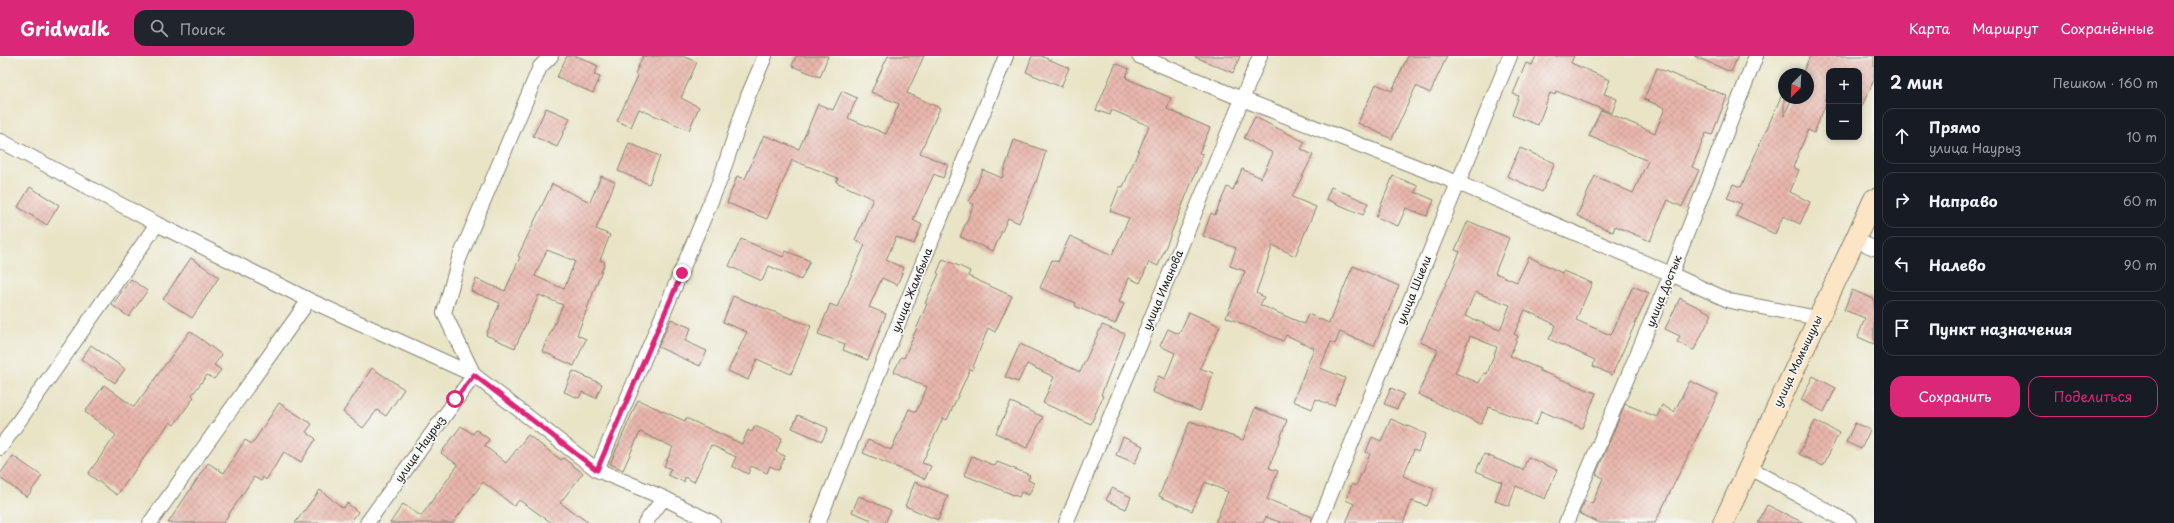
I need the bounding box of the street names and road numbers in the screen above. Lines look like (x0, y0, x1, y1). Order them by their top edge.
street label: улица Жамбыла (887, 245, 936, 335)
street label: улица Иманова (1138, 247, 1187, 332)
street label: улица Достык (1641, 252, 1686, 329)
street label: улица Шиели (1392, 253, 1435, 327)
street label: улица Момышулы (1769, 312, 1826, 409)
street label: улица Наурыз (390, 412, 449, 485)

